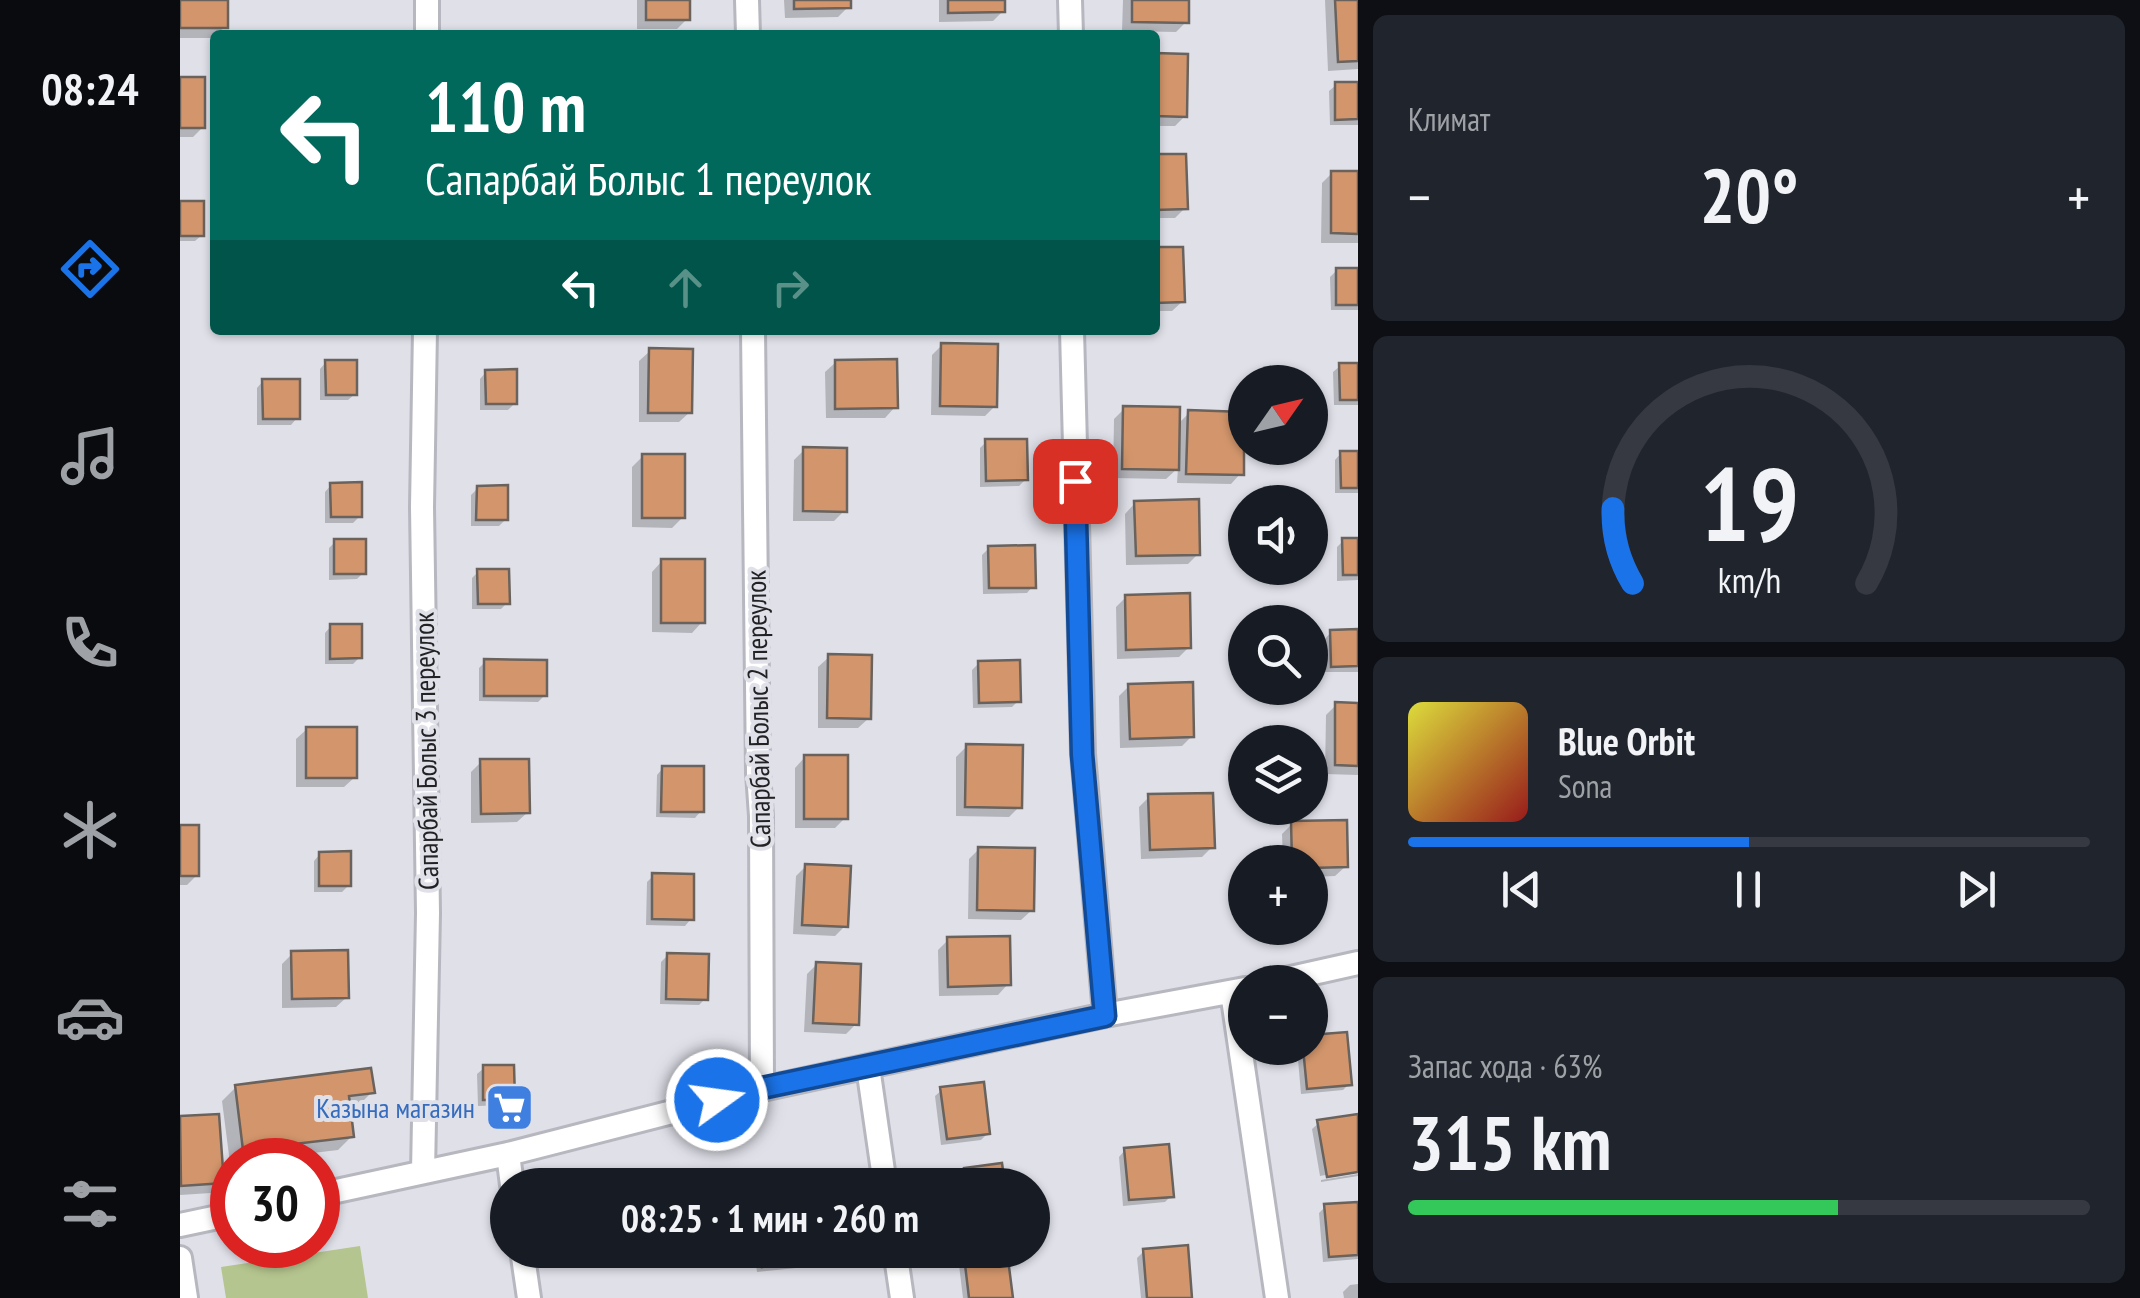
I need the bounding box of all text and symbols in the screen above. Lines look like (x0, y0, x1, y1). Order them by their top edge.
text: 08:24 (41, 59, 139, 117)
text: 110 m (425, 61, 586, 151)
icon: left (260, 70, 390, 200)
text: Климат (1408, 98, 1490, 140)
text: 20° (1699, 147, 1799, 244)
text: Сапарбай Болыс 1 переулок (425, 149, 872, 207)
text: − (1408, 161, 1431, 232)
text: + (2067, 161, 2090, 232)
icon: directions (55, 234, 125, 304)
icon: left (553, 260, 608, 315)
icon: ahead (658, 260, 713, 315)
icon: right (763, 260, 818, 315)
north arrow (1228, 365, 1328, 465)
map controls (1228, 365, 1328, 1065)
icon: music (55, 421, 125, 491)
text: 19 (1699, 435, 1799, 570)
pin (1033, 439, 1118, 524)
icon: arrive (1048, 454, 1103, 509)
button: sound (1228, 485, 1328, 585)
text: km/h (1717, 557, 1781, 603)
street label: Сапарбай Болыс 2 переулок (737, 570, 778, 848)
button: search (1228, 605, 1328, 705)
icon: phone (55, 608, 125, 678)
street label: Сапарбай Болыс 3 переулок (405, 612, 446, 890)
text: Blue Orbit (1558, 716, 1695, 765)
button: layers (1228, 725, 1328, 825)
text: Sona (1558, 765, 1612, 807)
icon: climate (55, 795, 125, 865)
button: + (1228, 845, 1328, 945)
icon: previous (1494, 862, 1549, 917)
icon: pause (1721, 862, 1776, 917)
icon: next (1949, 862, 2004, 917)
button: − (1228, 965, 1328, 1065)
icon: car (55, 982, 125, 1052)
text: Запас хода · 63% (1408, 1045, 1602, 1087)
position arrow (665, 1048, 769, 1152)
supermarket icon: Казына магазин (484, 1082, 536, 1134)
place label: Казына магазин (316, 1089, 475, 1126)
text: 315 km (1408, 1094, 1612, 1191)
speed limit sign: 30 (210, 1138, 340, 1268)
icon: filters (55, 1169, 125, 1239)
text: 08:25 · 1 мин · 260 m (621, 1193, 919, 1242)

